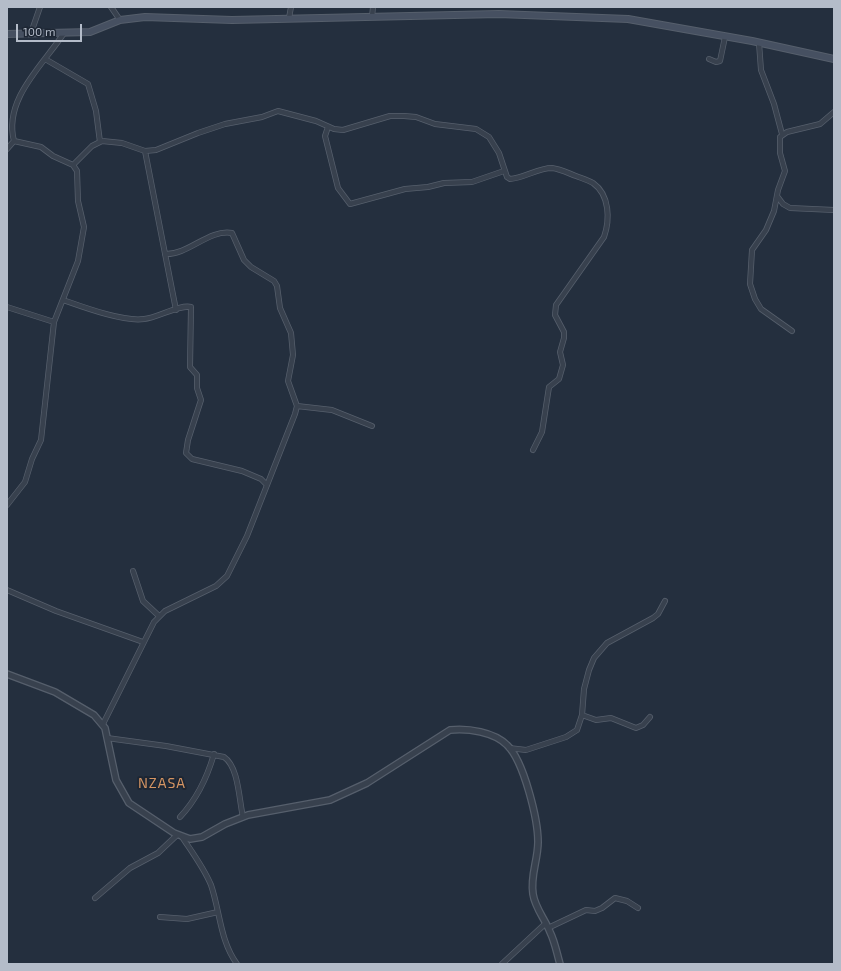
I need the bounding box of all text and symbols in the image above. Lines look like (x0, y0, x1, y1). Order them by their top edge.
scale bar (18, 16, 84, 42)
text: 100 m (23, 24, 55, 38)
district label: NZASA (138, 775, 186, 791)

